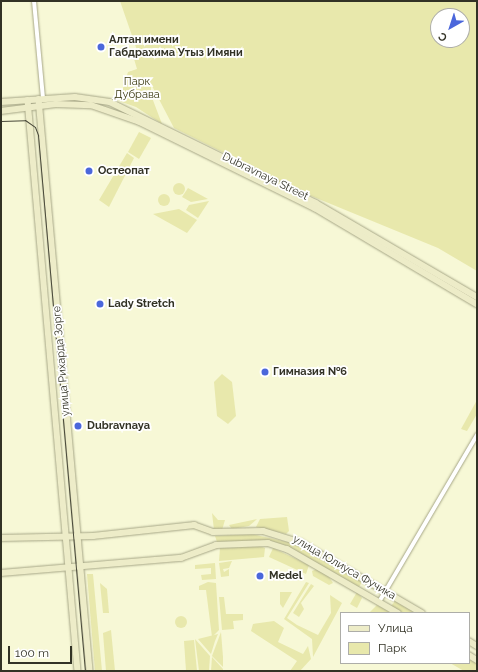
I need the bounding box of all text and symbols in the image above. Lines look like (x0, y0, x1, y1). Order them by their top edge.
north arrow (430, 8, 470, 48)
text: С (436, 30, 450, 44)
place label: Алтан имени Габдрахима Утыз Имяни (109, 34, 243, 60)
marker: Алтан имени Габдрахима Утыз Имяни (96, 42, 106, 52)
park label: Парк Дубрава (114, 76, 160, 102)
street label: Dubravnaya Street (220, 150, 310, 204)
place label: Остеопат (98, 164, 149, 178)
marker: Остеопат (83, 165, 95, 177)
place label: Lady Stretch (108, 297, 175, 311)
marker: Lady Stretch (95, 299, 105, 309)
street label: улица Рихарда Зорге (51, 305, 73, 417)
place label: Гимназия №6 (273, 365, 347, 379)
marker: Гимназия №6 (260, 367, 270, 377)
place label: Dubravnaya (87, 419, 150, 433)
marker: Dubravnaya (72, 420, 84, 432)
street label: улица Юлиуса Фучика (290, 533, 398, 603)
place label: Medel (269, 569, 302, 583)
marker: Medel (254, 570, 266, 582)
legend (340, 612, 470, 664)
text: Улица (378, 621, 413, 635)
scale bar (10, 638, 74, 664)
text: Парк (378, 641, 407, 655)
text: 100 m (15, 646, 49, 660)

